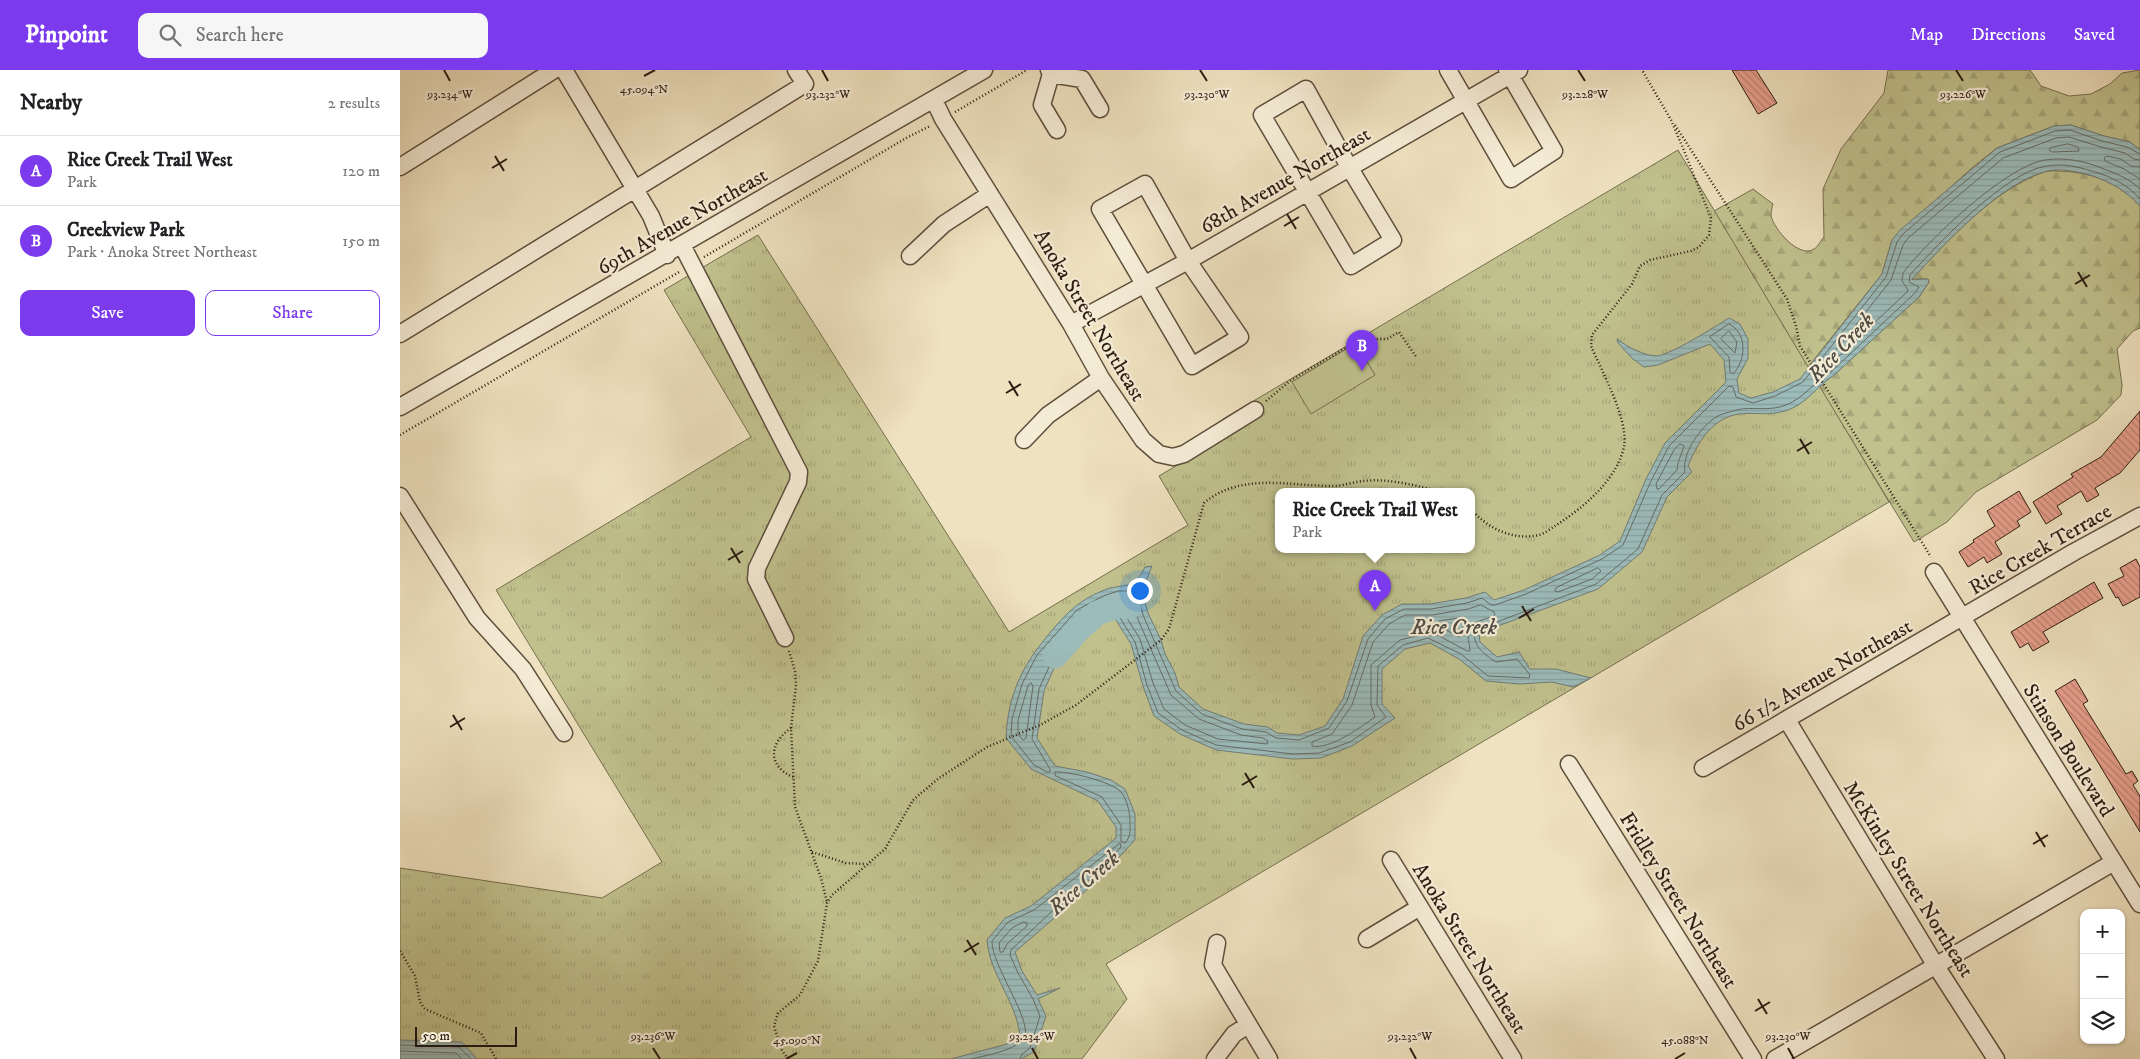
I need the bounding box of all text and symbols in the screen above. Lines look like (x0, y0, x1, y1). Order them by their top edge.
search box (138, 13, 488, 58)
text: Pinpoint (25, 20, 108, 50)
icon: search (156, 21, 184, 49)
text: Search here (196, 24, 284, 47)
text: Map (1910, 24, 1943, 46)
text: Directions (1971, 24, 2046, 46)
text: Saved (2074, 24, 2115, 46)
text: 45.094°N (620, 82, 668, 97)
text: 93.234°W (426, 87, 474, 102)
text: 93.232°W (805, 87, 851, 102)
text: 93.230°W (1184, 87, 1230, 102)
text: 93.228°W (1561, 87, 1609, 102)
text: 93.226°W (1939, 87, 1987, 102)
text: Nearby (20, 90, 82, 116)
text: 2 results (328, 93, 380, 113)
street label: 68th Avenue Northeast (1196, 121, 1376, 240)
text: Rice Creek Trail West (67, 149, 233, 172)
text: A (31, 161, 41, 181)
text: 120 m (342, 161, 380, 181)
street label: 69th Avenue Northeast (593, 162, 773, 281)
text: Park (67, 172, 97, 192)
text: Creekview Park (67, 219, 185, 242)
street label: Anoka Street Northeast (1027, 225, 1151, 407)
text: B (31, 231, 41, 251)
text: 150 m (342, 231, 380, 251)
text: Park · Anoka Street Northeast (67, 242, 257, 262)
button: Save (20, 290, 195, 336)
button: Share (205, 290, 380, 336)
water label: Rice Creek (1801, 307, 1881, 389)
pin: B (1346, 330, 1378, 371)
popup (1275, 488, 1475, 553)
street label: Rice Creek Terrace (1965, 498, 2117, 601)
text: Rice Creek Trail West (1292, 499, 1458, 522)
text: Park (1292, 522, 1322, 542)
pin: A (1359, 570, 1391, 611)
your location (1127, 578, 1153, 604)
water label: Rice Creek (1410, 614, 1498, 641)
street label: 66 1/2 Avenue Northeast (1728, 614, 1917, 738)
street label: Stinson Boulevard (2017, 679, 2120, 822)
street label: McKinley Street Northeast (1837, 777, 1979, 983)
street label: Fridley Street Northeast (1613, 808, 1743, 994)
water label: Rice Creek (1042, 844, 1126, 922)
street label: Anoka Street Northeast (1406, 858, 1532, 1039)
map controls (2080, 909, 2125, 1044)
button: + (2080, 909, 2125, 954)
button: − (2080, 954, 2125, 999)
button: layers (2080, 999, 2125, 1044)
scale bar (415, 1024, 518, 1047)
text: 50 m (422, 1027, 450, 1045)
text: 93.236°W (630, 1029, 676, 1044)
text: 93.234°W (1008, 1029, 1056, 1044)
text: 93.232°W (1387, 1029, 1433, 1044)
text: 93.230°W (1765, 1029, 1811, 1044)
text: 45.090°N (773, 1033, 821, 1048)
text: 45.088°N (1661, 1033, 1709, 1048)

